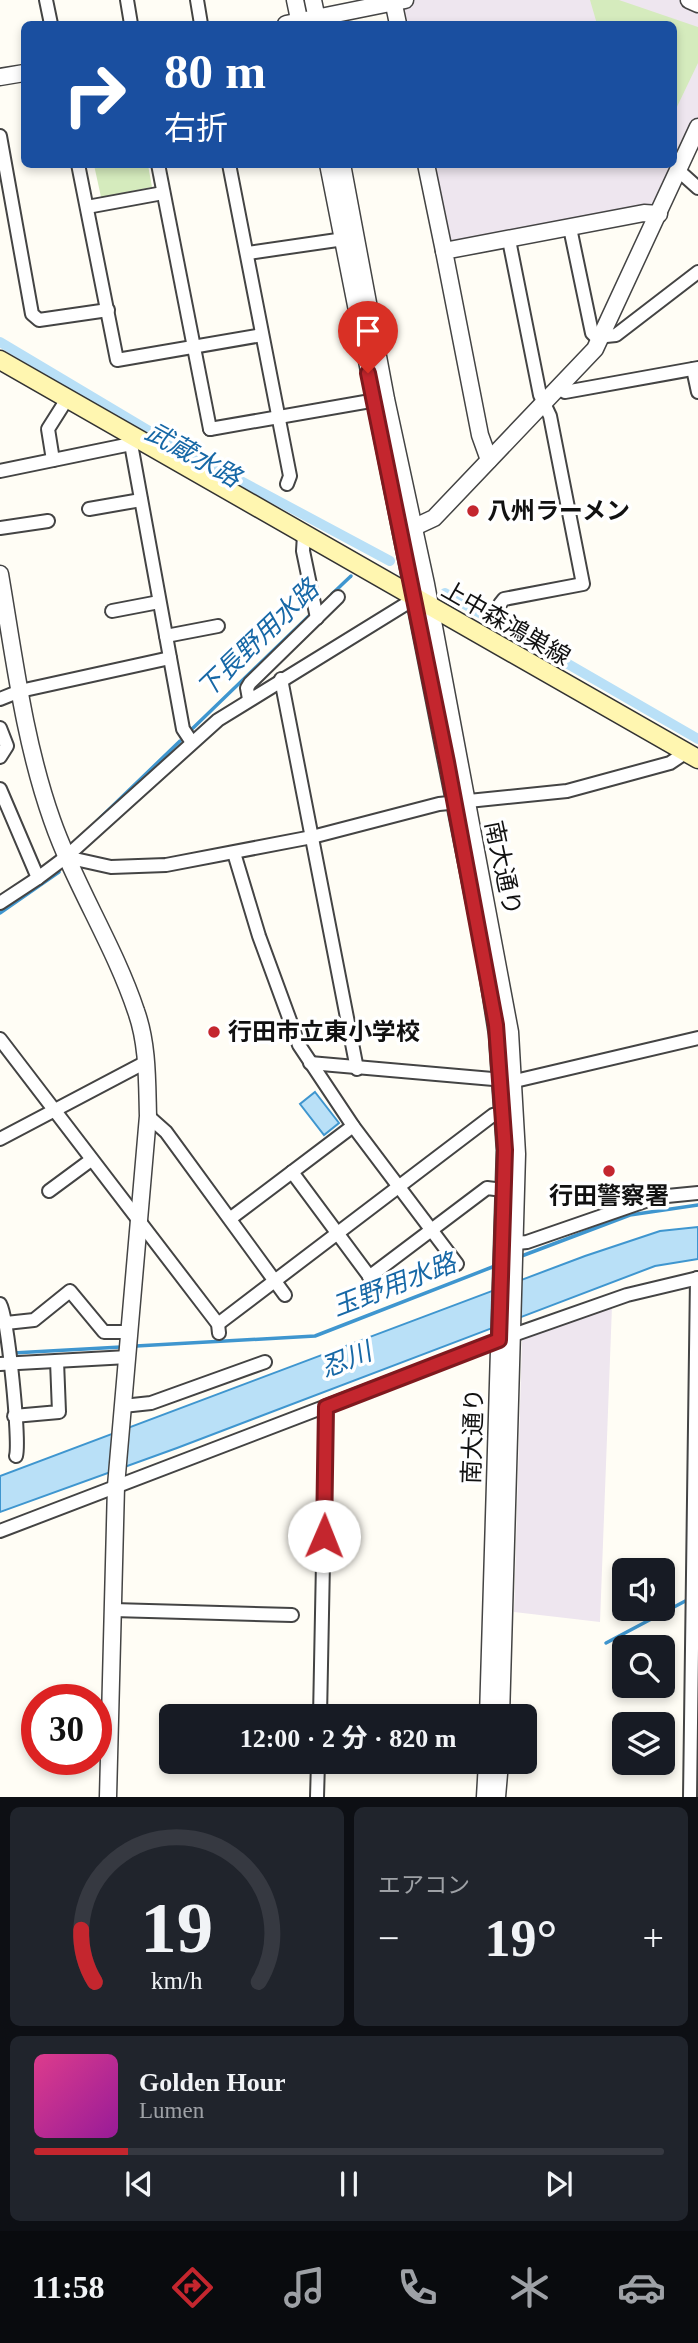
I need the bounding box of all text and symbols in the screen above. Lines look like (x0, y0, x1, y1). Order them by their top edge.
text: 80 m (164, 44, 266, 99)
icon: right (49, 49, 140, 140)
text: 右折 (164, 110, 228, 146)
pin (338, 301, 398, 373)
icon: arrive (349, 312, 387, 350)
water label: 武蔵水路 (140, 417, 247, 494)
place label: 八州ラーメン (487, 498, 630, 524)
marker: 八州ラーメン (465, 503, 481, 519)
water label: 下長野用水路 (192, 573, 326, 704)
street label: 上中森鴻巣線 (437, 576, 575, 670)
street label: 南大通り (480, 818, 526, 918)
place label: 行田市立東小学校 (228, 1019, 420, 1045)
marker: 行田市立東小学校 (206, 1024, 222, 1040)
marker: 行田警察署 (601, 1163, 617, 1179)
place label: 行田警察署 (549, 1183, 669, 1209)
water label: 玉野用水路 (328, 1247, 462, 1322)
water label: 忍川 (316, 1336, 378, 1383)
street label: 南大通り (458, 1388, 488, 1484)
position arrow (287, 1499, 361, 1573)
map controls (612, 1558, 675, 1775)
button: sound (612, 1558, 675, 1621)
button: search (612, 1635, 675, 1698)
speed limit sign: 30 (21, 1684, 112, 1775)
button: layers (612, 1712, 675, 1775)
text: 12:00 · 2 分 · 820 m (240, 1724, 456, 1753)
text: エアコン (378, 1873, 470, 1898)
text: 19 (141, 1888, 213, 1969)
text: 19° (485, 1910, 557, 1967)
text: − (378, 1917, 399, 1959)
text: + (643, 1917, 664, 1959)
text: km/h (151, 1967, 203, 1994)
text: Golden Hour (139, 2068, 286, 2097)
text: Lumen (139, 2098, 204, 2123)
icon: previous (120, 2165, 158, 2203)
icon: pause (330, 2165, 368, 2203)
icon: next (540, 2165, 578, 2203)
icon: directions (168, 2263, 217, 2312)
icon: music (280, 2263, 329, 2312)
icon: phone (393, 2263, 442, 2312)
icon: climate (505, 2263, 554, 2312)
icon: car (617, 2263, 666, 2312)
text: 11:58 (32, 2269, 105, 2305)

